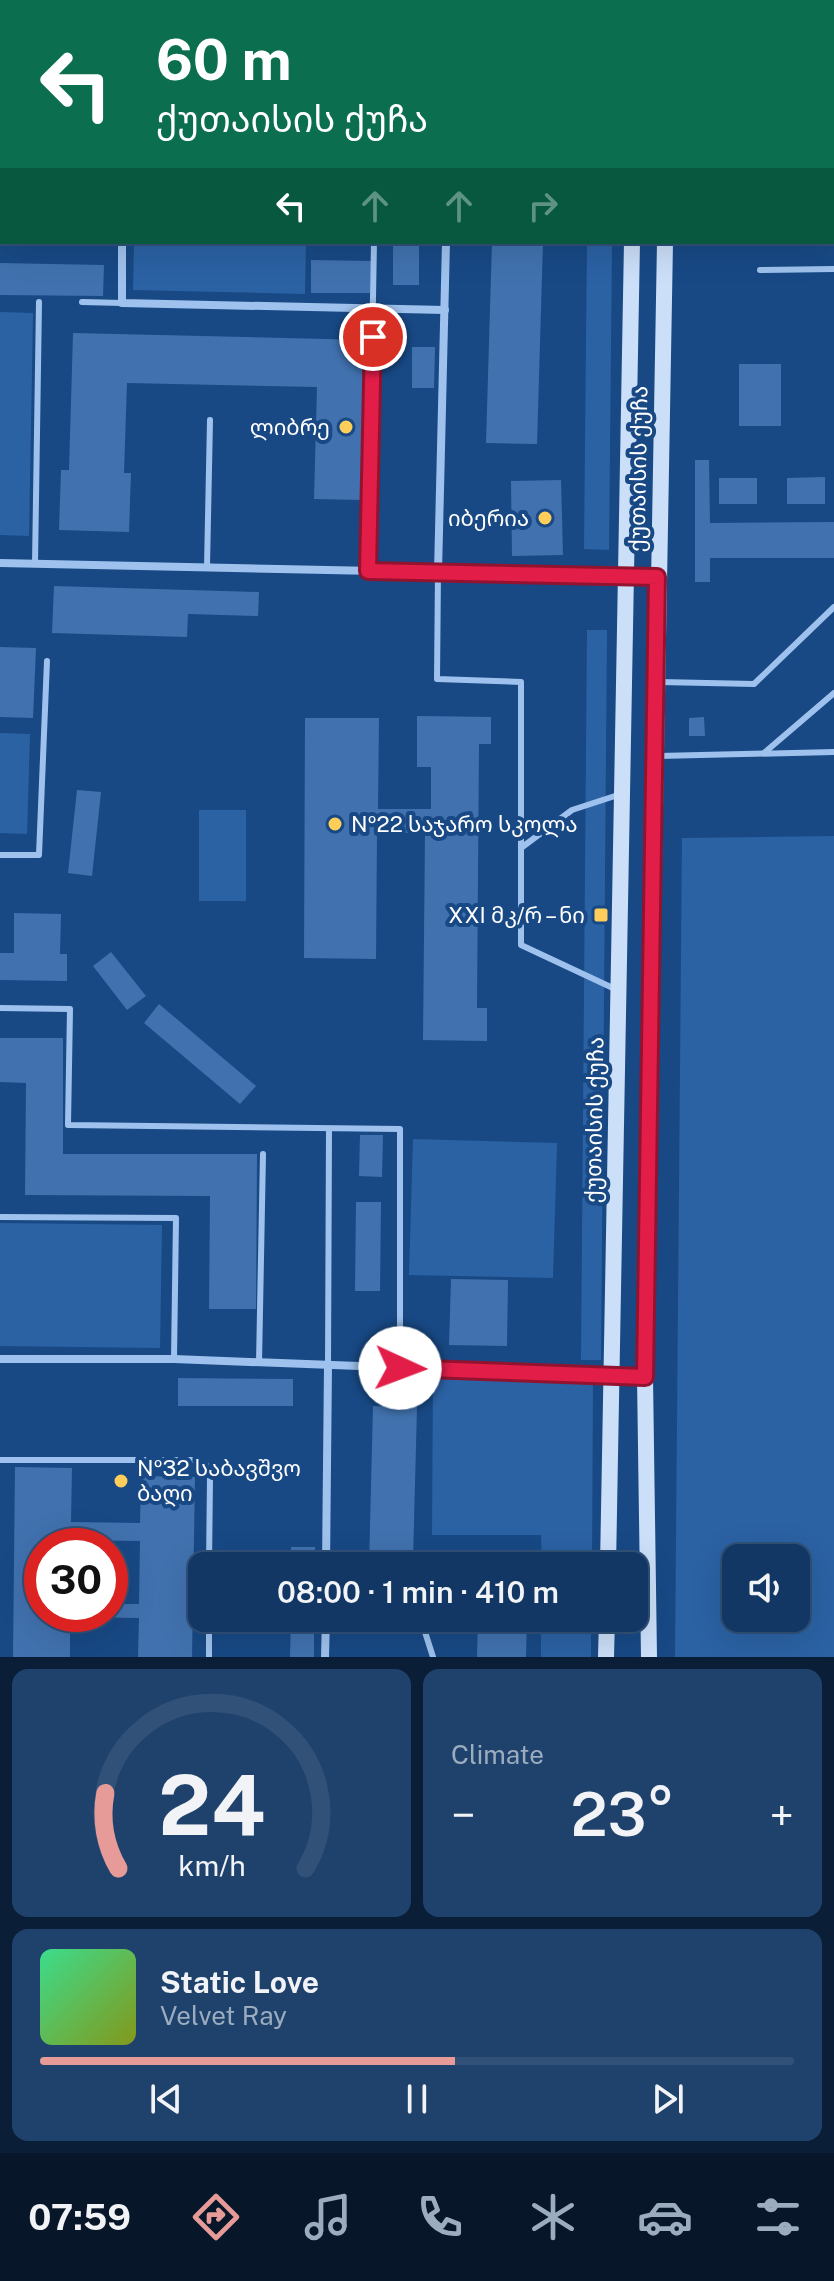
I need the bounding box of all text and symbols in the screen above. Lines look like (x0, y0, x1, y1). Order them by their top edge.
text: 60 m (156, 27, 292, 93)
icon: left (24, 32, 128, 136)
text: ქუთაისის ქუჩა (156, 98, 428, 140)
icon: left (269, 184, 313, 228)
icon: ahead (353, 184, 397, 228)
icon: ahead (437, 184, 481, 228)
icon: right (521, 184, 565, 228)
pin (339, 303, 407, 371)
icon: arrive (351, 315, 395, 359)
street label: ქუთაისის ქუჩა (624, 386, 652, 552)
place label: ლიბრე (250, 414, 330, 441)
marker: ლიბრე (337, 418, 355, 436)
place label: იბერია (448, 505, 529, 531)
marker: იბერია (536, 509, 554, 527)
place label: №22 საჯარო სკოლა (351, 811, 578, 838)
marker: №22 საჯარო სკოლა (326, 815, 344, 833)
place label: XXI მკ/რ – ნი (448, 902, 585, 928)
marker: XXI მკ/რ – ნი (592, 906, 610, 924)
street label: ქუთაისის ქუჩა (580, 1037, 608, 1203)
position arrow (358, 1326, 442, 1410)
place label: №32 საბავშვო ბაღი (137, 1455, 301, 1507)
marker: №32 საბავშვო ბაღი (112, 1472, 130, 1490)
speed limit sign: 30 (24, 1528, 128, 1632)
map controls (722, 1544, 810, 1632)
button: sound (722, 1544, 810, 1632)
text: 08:00 · 1 min · 410 m (277, 1574, 559, 1610)
text: Climate (451, 1739, 544, 1770)
text: 24 (158, 1756, 265, 1854)
text: 23° (570, 1779, 675, 1850)
text: − (451, 1789, 475, 1841)
text: + (770, 1789, 794, 1841)
text: km/h (178, 1849, 245, 1882)
text: Static Love (160, 1964, 319, 2000)
text: Velvet Ray (160, 2000, 287, 2031)
icon: previous (144, 2077, 188, 2121)
icon: pause (395, 2077, 439, 2121)
icon: next (646, 2077, 690, 2121)
icon: directions (188, 2189, 244, 2245)
icon: music (300, 2189, 356, 2245)
icon: phone (412, 2189, 468, 2245)
icon: climate (525, 2189, 581, 2245)
icon: car (637, 2189, 693, 2245)
icon: filters (750, 2189, 806, 2245)
text: 07:59 (28, 2196, 131, 2238)

